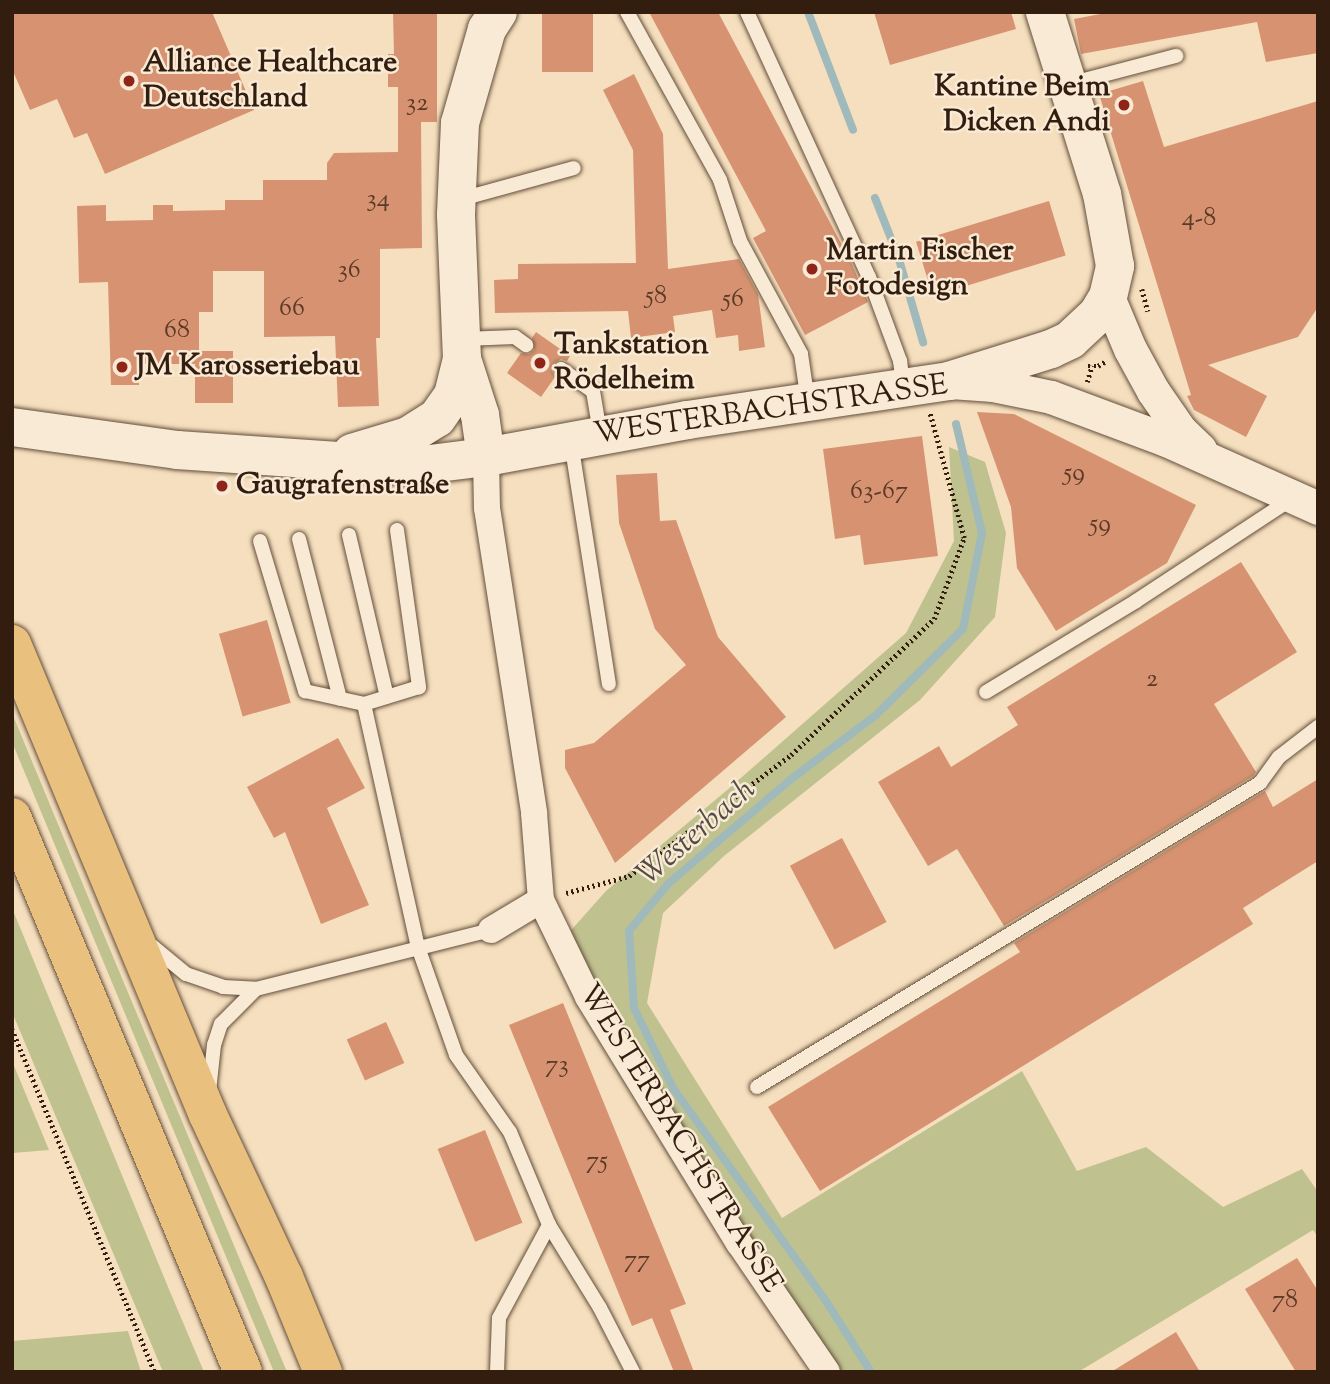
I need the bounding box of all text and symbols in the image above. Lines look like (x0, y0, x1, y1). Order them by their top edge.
place label: Alliance Healthcare Deutschland (143, 46, 397, 116)
place label: Kantine Beim Dicken Andi (934, 70, 1110, 140)
marker: Alliance Healthcare Deutschland (121, 73, 137, 89)
house number: 32 (406, 88, 428, 120)
marker: Kantine Beim Dicken Andi (1116, 97, 1132, 113)
house number: 34 (366, 184, 390, 216)
house number: 4-8 (1182, 203, 1216, 235)
place label: Martin Fischer Fotodesign (826, 234, 1014, 304)
house number: 36 (337, 255, 361, 287)
marker: Martin Fischer Fotodesign (804, 261, 820, 277)
house number: 58 (645, 281, 667, 313)
house number: 56 (722, 284, 744, 316)
house number: 66 (279, 293, 305, 325)
house number: 68 (164, 315, 190, 347)
place label: Tankstation Rödelheim (554, 328, 709, 398)
place label: JM Karosseriebau (136, 349, 359, 385)
marker: Tankstation Rödelheim (532, 355, 548, 371)
marker: JM Karosseriebau (114, 359, 130, 375)
street label: WESTERBACHSTRASSE (592, 368, 950, 454)
house number: 59 (1063, 458, 1085, 490)
place label: Gaugrafenstraße (236, 468, 449, 504)
house number: 63-67 (850, 476, 908, 508)
marker: Gaugrafenstraße (214, 478, 230, 494)
house number: 59 (1089, 509, 1111, 541)
house number: 2 (1146, 664, 1158, 696)
water label: Westerbach (630, 771, 764, 895)
street label: WESTERBACHSTRASSE (569, 978, 789, 1300)
house number: 73 (545, 1050, 569, 1082)
house number: 75 (586, 1146, 608, 1178)
house number: 77 (624, 1245, 650, 1277)
house number: 78 (1272, 1285, 1298, 1317)

